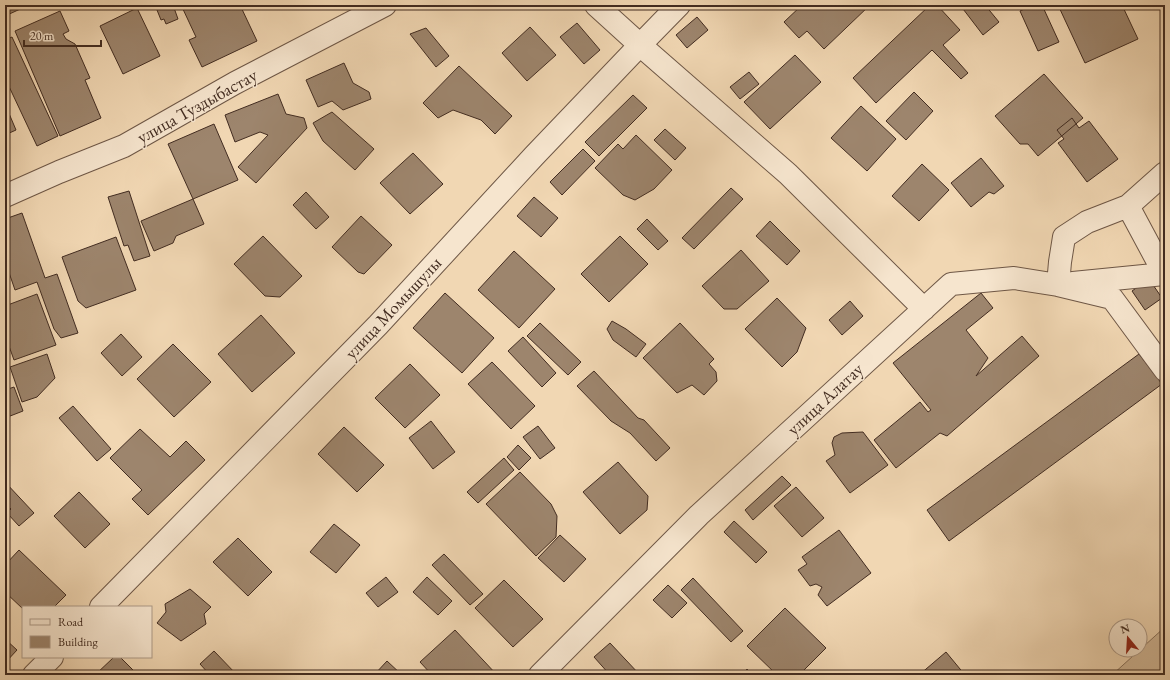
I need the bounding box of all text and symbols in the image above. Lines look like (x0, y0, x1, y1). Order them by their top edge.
scale bar (24, 22, 101, 48)
text: 20 m (30, 28, 54, 44)
street label: улица Туздыбастау (132, 63, 261, 148)
street label: улица Момышулы (339, 252, 446, 364)
street label: улица Алатау (782, 357, 868, 440)
legend (22, 606, 152, 658)
text: Road (58, 614, 84, 630)
north arrow (1108, 618, 1148, 658)
text: N (1119, 620, 1131, 637)
text: Building (58, 634, 99, 650)

